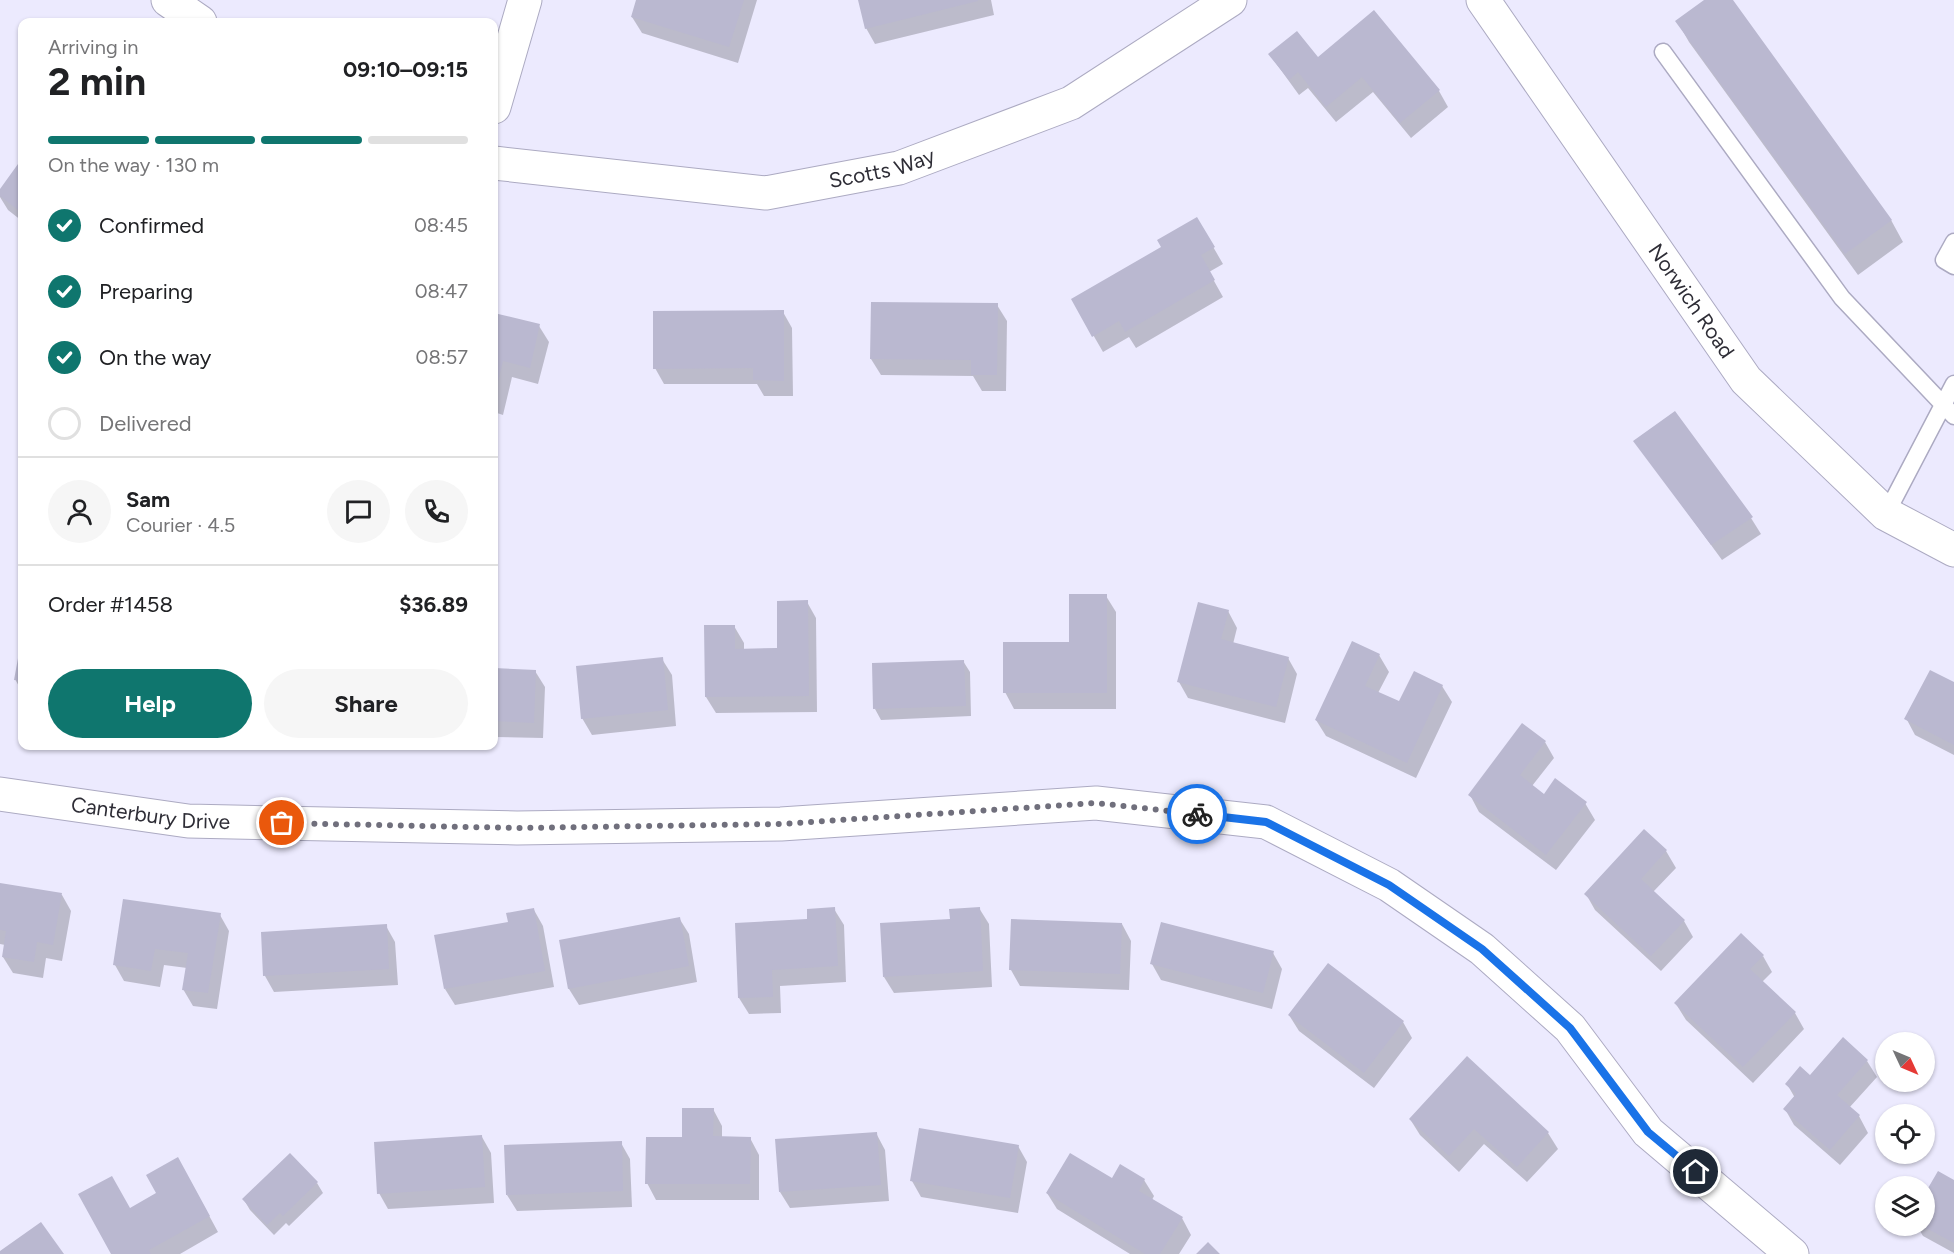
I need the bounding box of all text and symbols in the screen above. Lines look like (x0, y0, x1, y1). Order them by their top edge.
text: Arriving in (48, 35, 138, 59)
text: 09:10–09:15 (343, 56, 468, 83)
text: 2 min (48, 58, 146, 105)
street label: Scotts Way (827, 143, 938, 193)
text: On the way · 130 m (48, 153, 219, 177)
icon: check (48, 209, 81, 242)
text: Confirmed (99, 212, 204, 239)
text: 08:45 (414, 213, 468, 237)
street label: Norwich Road (1643, 239, 1740, 363)
icon: check (48, 275, 81, 308)
text: Preparing (99, 278, 193, 305)
text: 08:47 (415, 279, 468, 303)
icon: check (48, 341, 81, 374)
text: On the way (99, 344, 211, 371)
text: 08:57 (416, 345, 468, 369)
text: Delivered (99, 410, 192, 437)
button: person (48, 480, 111, 543)
button: chat (327, 480, 390, 543)
button: phone (405, 480, 468, 543)
text: Sam (126, 486, 170, 513)
text: Courier · 4.5 (126, 513, 235, 537)
text: Order #1458 (48, 591, 173, 618)
text: $36.89 (399, 591, 468, 618)
button: Help (48, 669, 252, 738)
button: Share (264, 669, 468, 738)
courier (1167, 784, 1227, 844)
street label: Canterbury Drive (70, 791, 230, 834)
pin (256, 797, 307, 848)
icon: bike (1181, 798, 1214, 831)
icon: bag (265, 806, 298, 839)
north arrow (1875, 1032, 1935, 1092)
map controls (1875, 1032, 1935, 1236)
button: locate (1875, 1104, 1935, 1164)
pin (1670, 1146, 1721, 1197)
icon: home (1679, 1155, 1712, 1188)
button: layers (1875, 1176, 1935, 1236)

